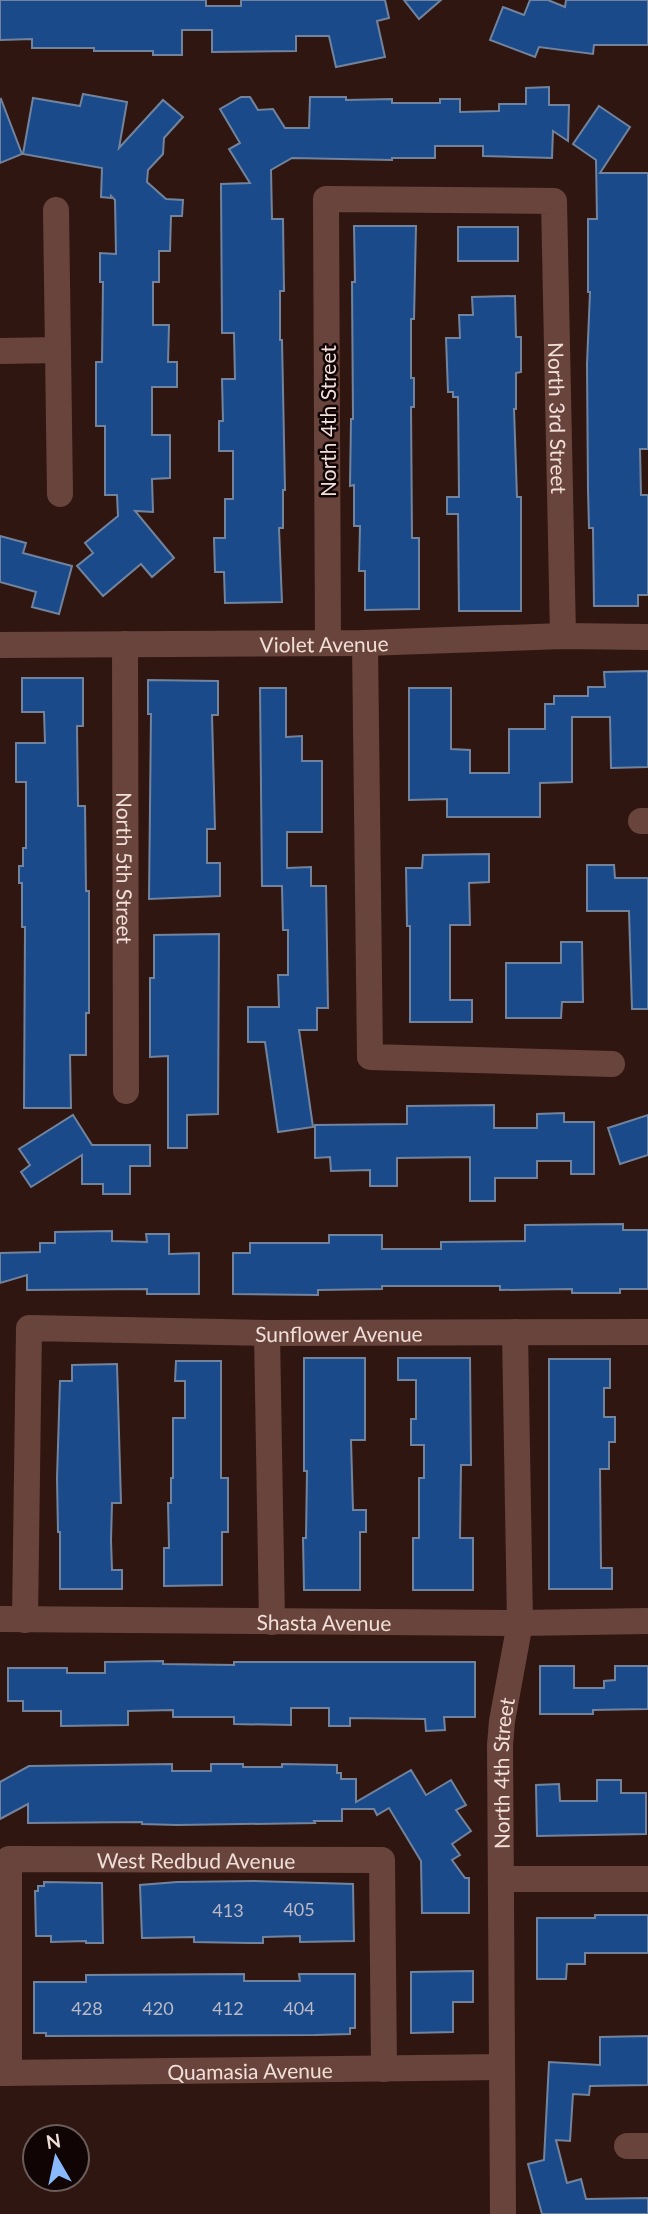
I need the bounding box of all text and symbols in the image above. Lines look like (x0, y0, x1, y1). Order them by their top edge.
street label: North 3rd Street (544, 342, 573, 495)
street label: North 4th Street (315, 345, 340, 497)
street label: Violet Avenue (259, 630, 389, 656)
street label: North 5th Street (113, 792, 138, 945)
street label: Sunflower Avenue (255, 1320, 423, 1346)
street label: Shasta Avenue (257, 1608, 391, 1635)
street label: North 4th Street (487, 1695, 519, 1849)
street label: West Redbud Avenue (97, 1847, 295, 1872)
house number: 405 (283, 1898, 315, 1920)
house number: 413 (212, 1899, 244, 1921)
house number: 428 (71, 1997, 103, 2019)
house number: 420 (142, 1997, 174, 2019)
house number: 412 (212, 1997, 244, 2019)
house number: 404 (283, 1997, 315, 2019)
street label: Quamasia Avenue (167, 2057, 333, 2083)
north arrow (21, 2123, 91, 2193)
text: N (44, 2128, 62, 2153)

